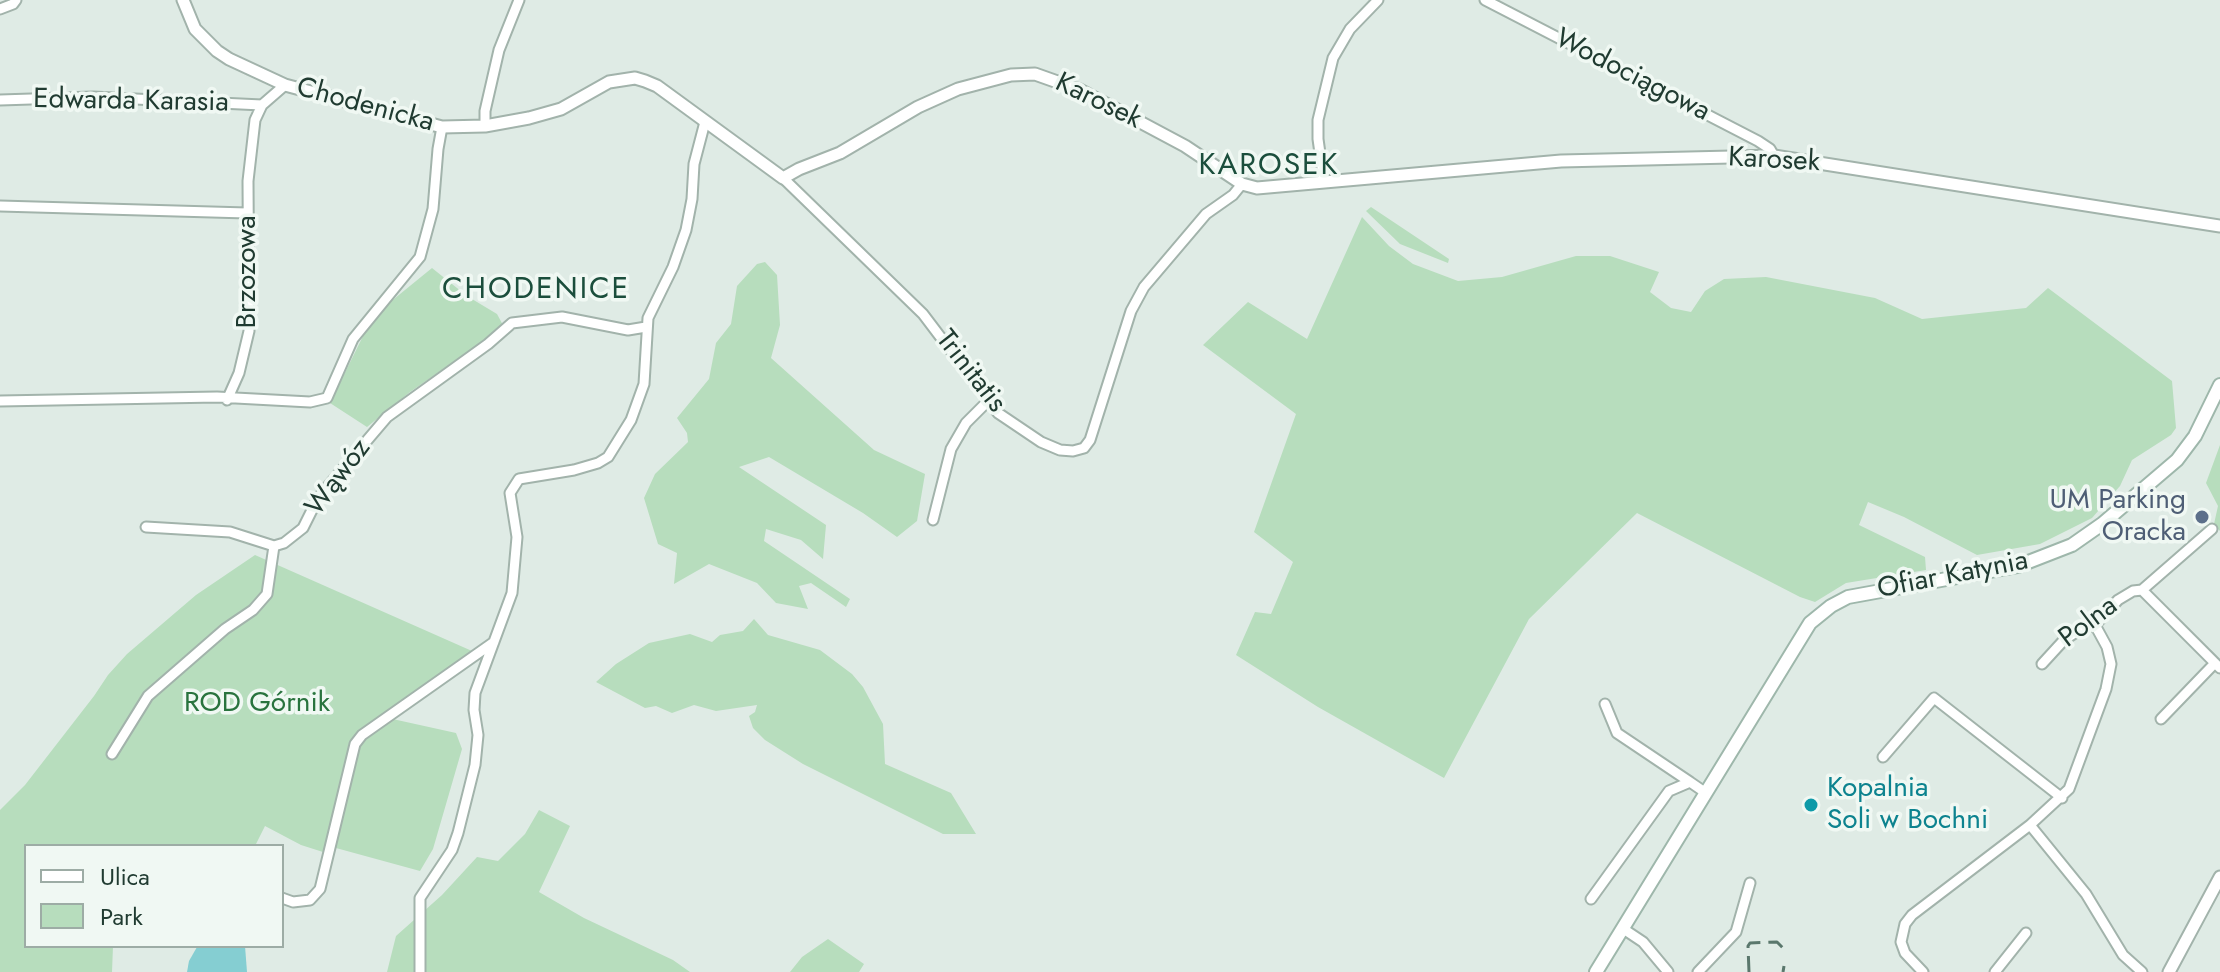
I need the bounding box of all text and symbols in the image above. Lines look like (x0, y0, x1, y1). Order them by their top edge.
street label: Wodociągowa (1549, 23, 1715, 129)
street label: Karosek (1049, 67, 1147, 137)
street label: Chodenicka (293, 72, 437, 140)
street label: Edwarda Karasia (33, 83, 229, 121)
street label: Karosek (1727, 142, 1821, 180)
district label: KAROSEK (1198, 149, 1340, 185)
street label: Brzozowa (231, 215, 265, 329)
district label: CHODENICE (442, 273, 630, 309)
street label: Trinitatis (927, 324, 1013, 420)
street label: Wąwóz (299, 433, 379, 523)
place label: UM Parking Oracka (2050, 484, 2186, 550)
marker: UM Parking Oracka (2193, 508, 2211, 526)
street label: Ofiar Katynia (1875, 545, 2031, 607)
street label: Polna (2053, 590, 2125, 656)
park label: ROD Górnik (184, 687, 330, 721)
place label: Kopalnia Soli w Bochni (1827, 772, 1988, 838)
marker: Kopalnia Soli w Bochni (1802, 796, 1820, 814)
legend (24, 844, 284, 948)
text: Ulica (100, 859, 150, 894)
text: Park (100, 899, 143, 934)

